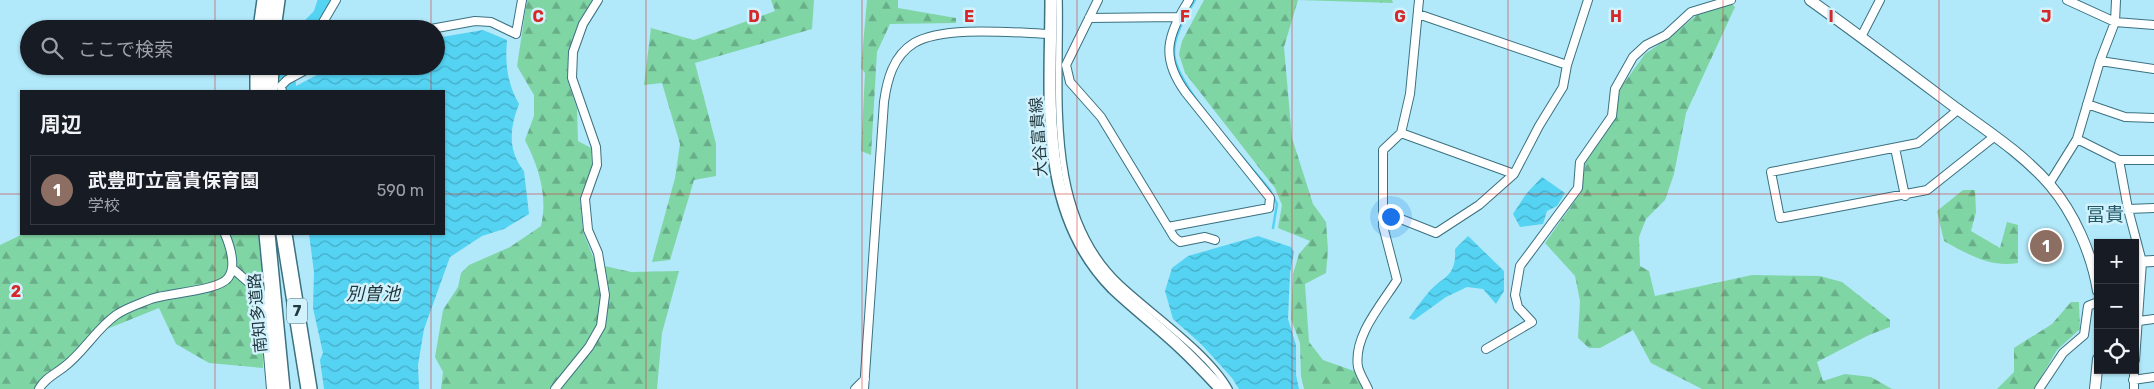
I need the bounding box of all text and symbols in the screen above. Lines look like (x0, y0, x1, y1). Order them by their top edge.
text: C (532, 7, 544, 26)
text: D (748, 7, 760, 26)
text: E (964, 7, 974, 26)
text: F (1180, 7, 1190, 26)
text: G (1394, 7, 1406, 26)
text: H (1610, 7, 1622, 26)
text: I (1828, 7, 1834, 26)
text: J (2041, 7, 2051, 26)
search box (20, 20, 445, 75)
icon: search (38, 34, 66, 62)
text: ここで検索 (78, 38, 173, 61)
street label: 大谷富貴線 (1026, 96, 1051, 178)
text: 周辺 (40, 112, 82, 137)
text: 武豊町立富貴保育園 (88, 169, 259, 192)
text: 1 (53, 181, 61, 200)
text: 590 m (377, 181, 424, 200)
text: 学校 (88, 196, 120, 215)
district label: 冨貴 (2086, 203, 2124, 226)
your location (1378, 204, 1404, 230)
pin: 1 (2030, 227, 2062, 265)
map controls (2094, 239, 2139, 374)
button: + (2094, 239, 2139, 284)
street label: 南知多道路 (245, 272, 270, 354)
text: 2 (11, 282, 21, 301)
water label: 別曽池 (346, 283, 402, 305)
button: − (2094, 284, 2139, 329)
road number: 7 (287, 298, 307, 324)
button: locate (2094, 329, 2139, 374)

